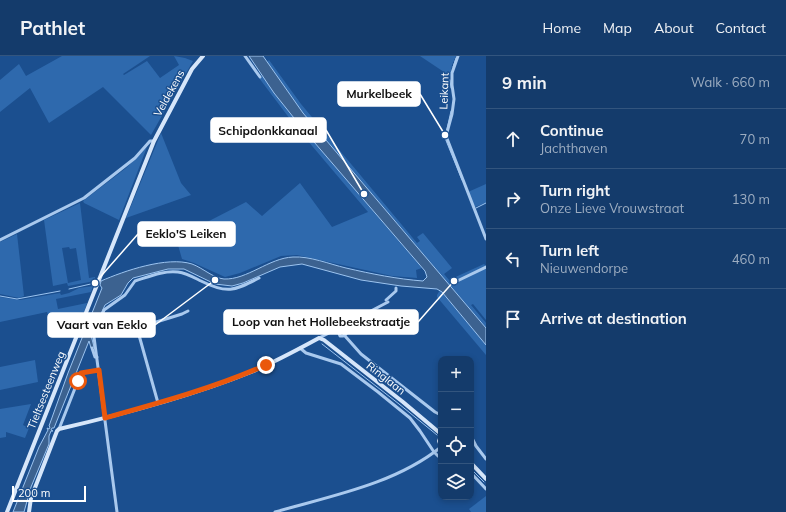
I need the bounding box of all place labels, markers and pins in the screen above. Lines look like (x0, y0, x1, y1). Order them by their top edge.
callout: Murkelbeek (338, 82, 420, 106)
callout: Schipdonkkanaal (211, 118, 326, 142)
callout: Eeklo'S Leiken (138, 222, 235, 246)
callout: Loop van het Hollebeekstraatje (224, 310, 418, 334)
callout: Vaart van Eeklo (48, 313, 155, 337)

